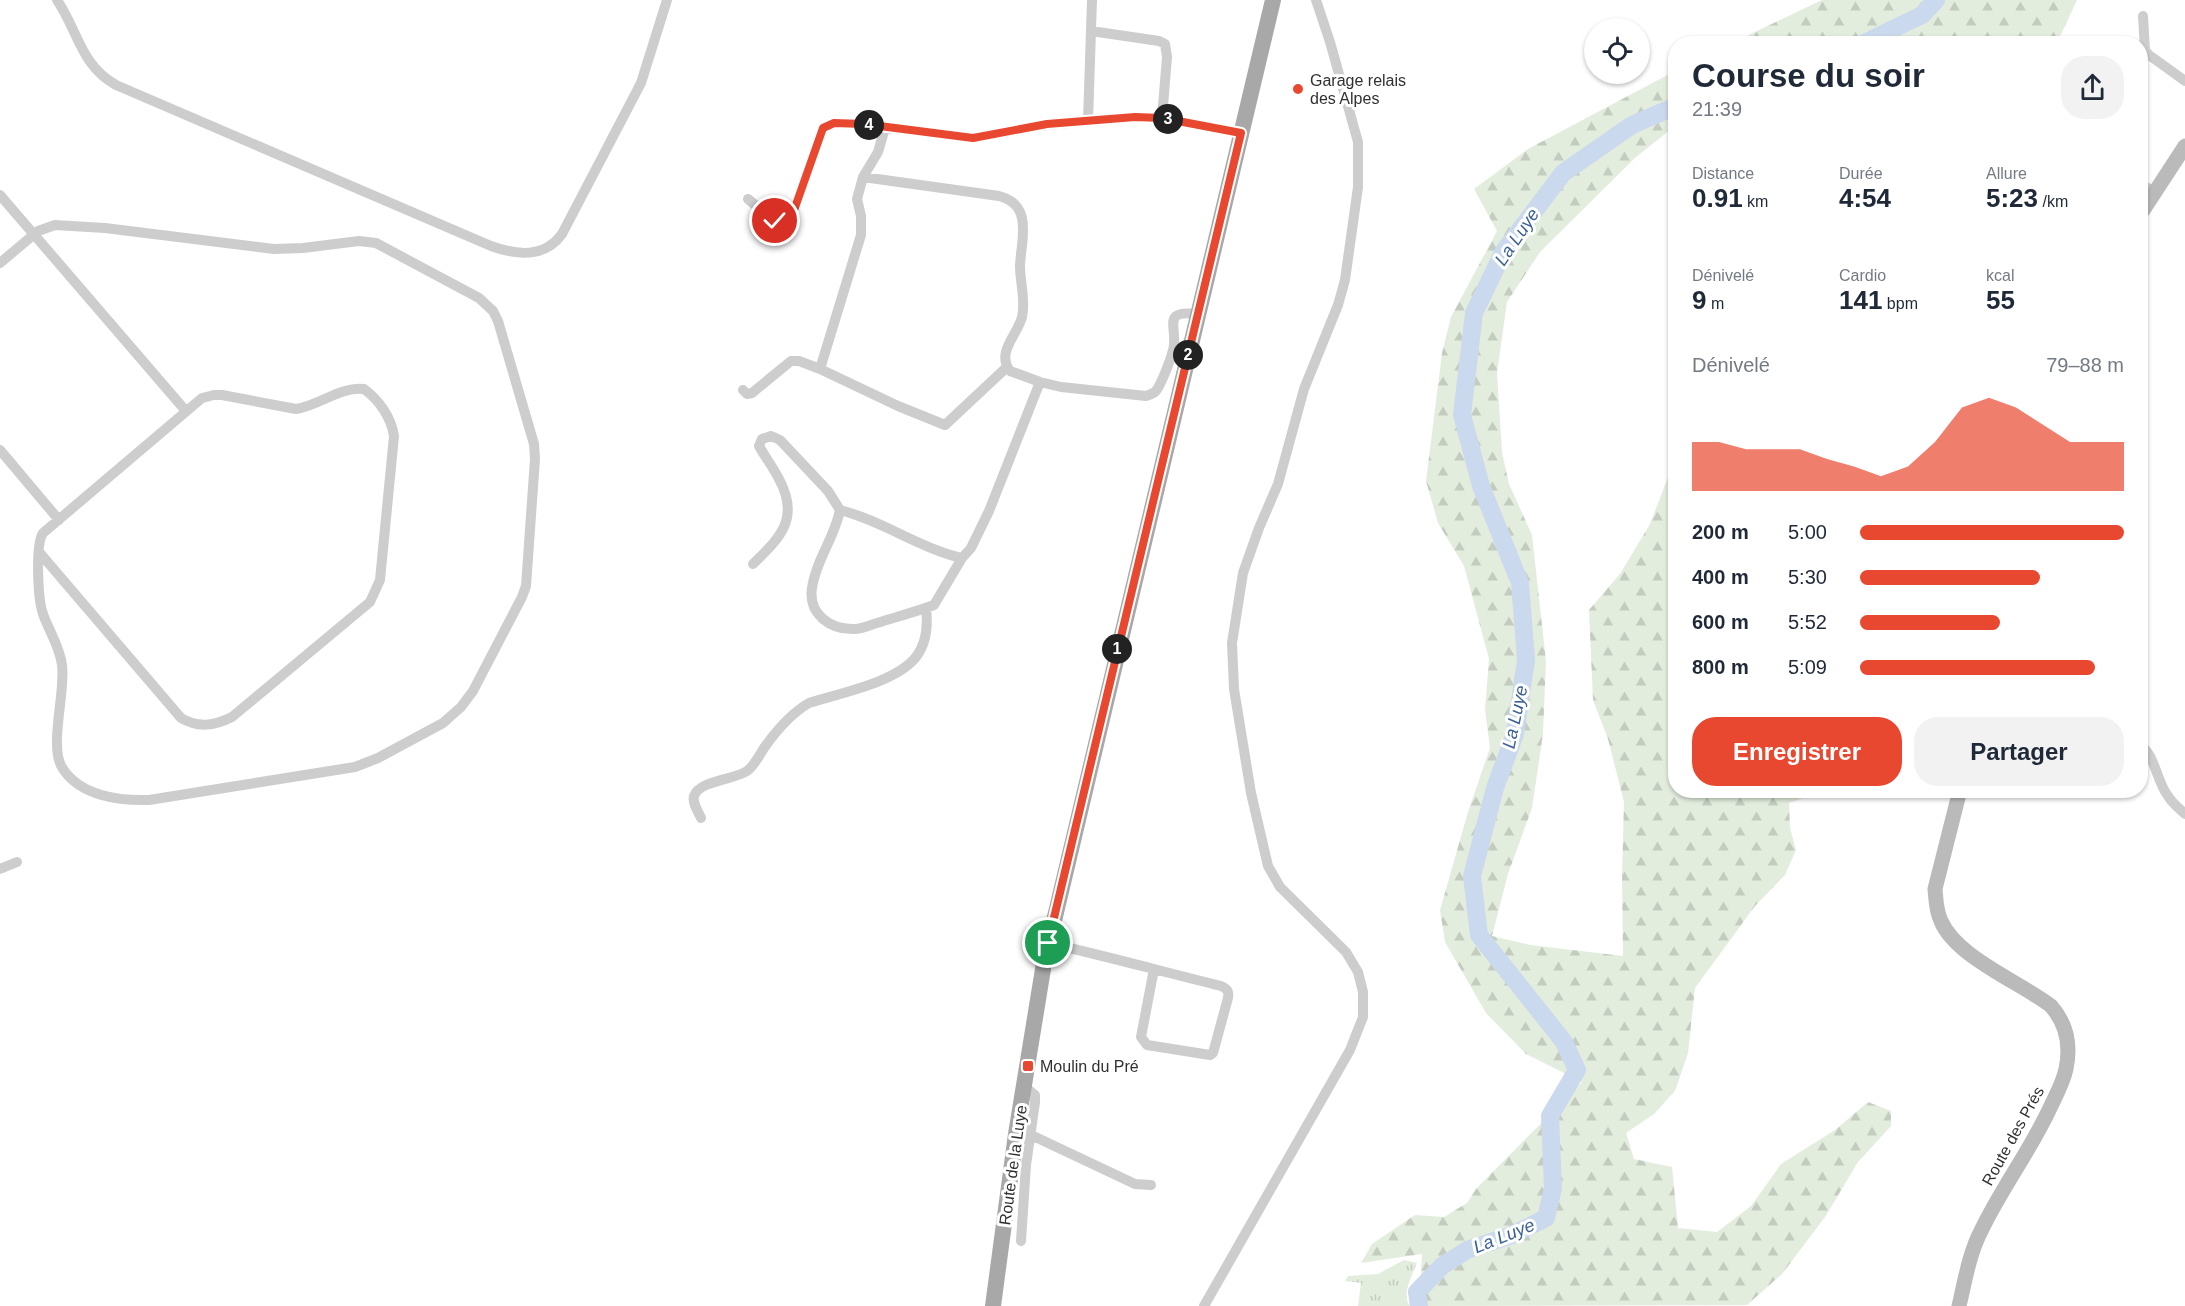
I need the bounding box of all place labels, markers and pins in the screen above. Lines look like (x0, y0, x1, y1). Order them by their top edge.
place label: Garage relais des Alpes (1310, 72, 1406, 107)
marker: Garage relais des Alpes (1291, 82, 1305, 96)
pin: 3 (1153, 104, 1183, 134)
pin: 4 (854, 110, 884, 140)
pin (749, 195, 800, 246)
pin: 2 (1173, 340, 1203, 370)
pin: 1 (1102, 634, 1132, 664)
pin (1022, 917, 1073, 968)
place label: Moulin du Pré (1040, 1058, 1139, 1075)
marker: Moulin du Pré (1021, 1059, 1035, 1073)

